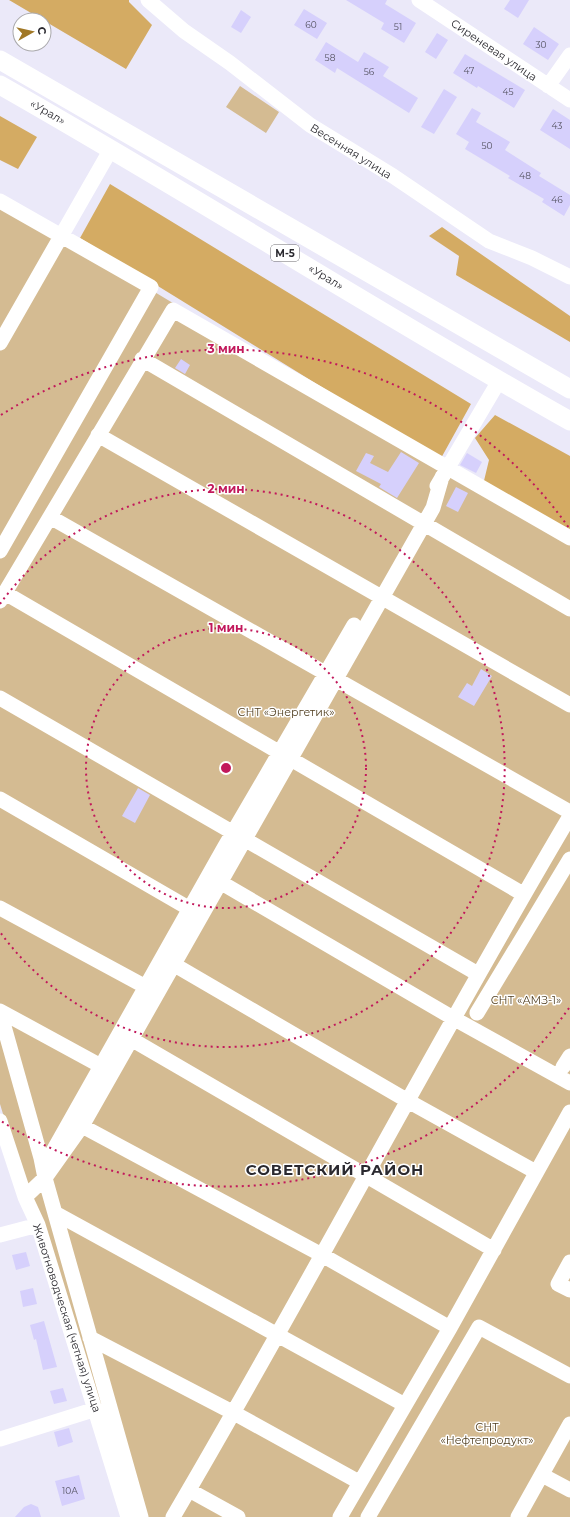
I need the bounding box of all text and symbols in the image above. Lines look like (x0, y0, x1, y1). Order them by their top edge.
north arrow (12, 12, 52, 52)
street label: Сиреневая улица (448, 16, 540, 84)
house number: 60 (305, 19, 317, 30)
house number: 51 (394, 21, 402, 32)
text: С (34, 26, 49, 36)
house number: 30 (535, 39, 547, 50)
house number: 58 (325, 52, 336, 63)
house number: 47 (464, 65, 474, 76)
house number: 56 (364, 66, 375, 77)
house number: 45 (502, 86, 514, 97)
street label: «Урал» (28, 96, 68, 128)
street label: Весенняя улица (308, 120, 394, 182)
house number: 43 (552, 120, 562, 131)
house number: 50 (481, 140, 493, 151)
house number: 48 (519, 170, 531, 181)
house number: 46 (551, 194, 563, 205)
road number: М-5 (271, 245, 299, 261)
street label: «Урал» (306, 261, 346, 293)
text: 3 мин (206, 341, 245, 356)
text: 2 мин (207, 481, 245, 496)
text: 1 мин (209, 620, 243, 635)
park label: СНТ «Энергетик» (238, 705, 334, 719)
centre of rings (219, 761, 233, 775)
park label: СНТ «АМЗ-1» (491, 993, 561, 1007)
district label: СОВЕТСКИЙ РАЙОН (246, 1160, 424, 1179)
street label: Животноводческая (четная) улица (30, 1222, 104, 1414)
park label: СНТ «Нефтепродукт» (440, 1420, 534, 1447)
house number: 10А (62, 1485, 78, 1496)

